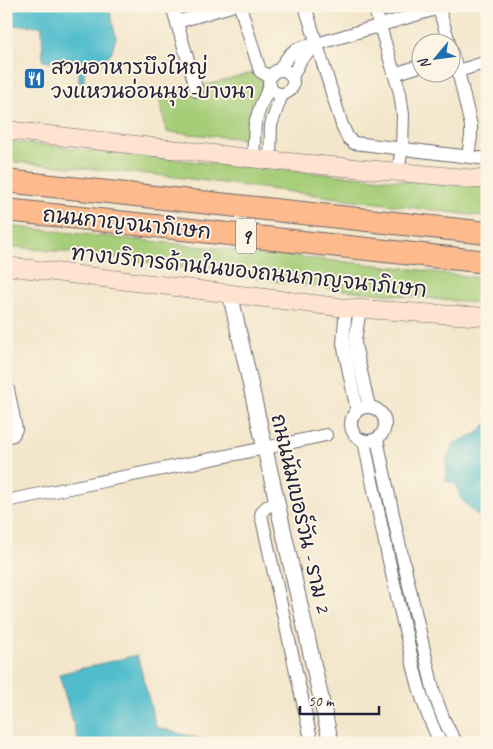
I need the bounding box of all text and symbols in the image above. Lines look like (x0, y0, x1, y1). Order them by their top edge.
north arrow (410, 32, 460, 82)
place label: สวนอาหารบึงใหญ่ วงแหวนอ่อนนุช-บางนา (51, 54, 254, 107)
text: N (414, 54, 435, 72)
restaurant icon: สวนอาหารบึงใหญ่ วงแหวนอ่อนนุช-บางนา (23, 67, 47, 91)
street label: ถนนกาญจนาภิเษก (41, 201, 213, 245)
road number: 9 (236, 218, 256, 254)
street label: ทางบริการด้านในของถนนกาญจนาภิเษก (70, 239, 428, 303)
street label: ถนนนัมเบอร์วัน - ราม 2 (266, 411, 337, 616)
scale bar (300, 684, 379, 716)
text: 50 m (308, 692, 335, 711)

